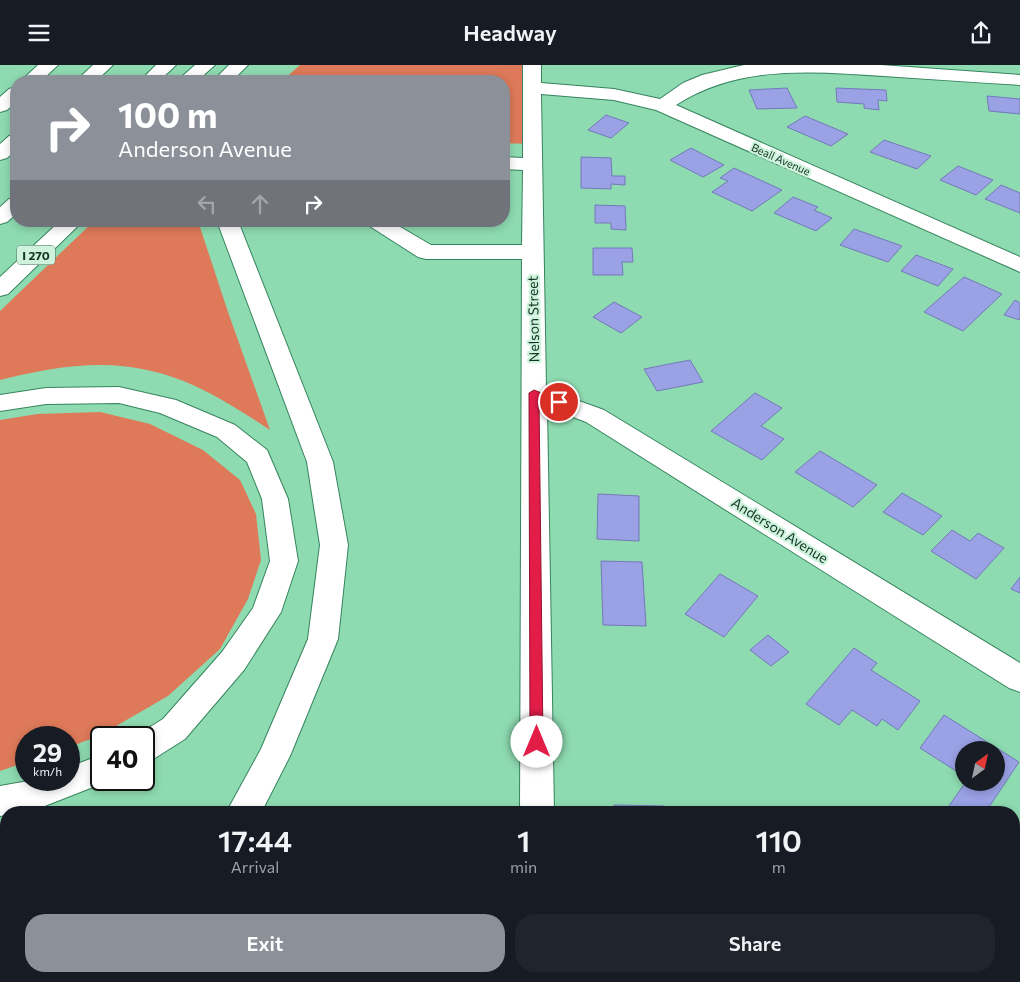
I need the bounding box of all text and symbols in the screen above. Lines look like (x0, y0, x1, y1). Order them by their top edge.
icon: menu (25, 19, 53, 47)
text: Headway (463, 19, 557, 46)
icon: share (967, 19, 995, 47)
text: 100 m (118, 92, 218, 135)
icon: right (35, 95, 100, 160)
text: Anderson Avenue (118, 135, 292, 162)
street label: Beall Avenue (750, 140, 813, 178)
icon: left (193, 190, 221, 218)
icon: ahead (246, 190, 274, 218)
icon: right (299, 190, 327, 218)
road number: I 270 (17, 245, 55, 265)
street label: Nelson Street (524, 275, 542, 362)
pin (538, 381, 580, 423)
icon: arrive (545, 388, 573, 416)
street label: Anderson Avenue (729, 493, 831, 567)
position arrow (510, 715, 562, 767)
speed limit sign: 40 (90, 726, 155, 791)
text: 29 (33, 737, 62, 767)
north arrow (955, 741, 1005, 791)
map controls (955, 741, 1005, 791)
text: km/h (33, 764, 62, 778)
text: 17:44 (218, 821, 292, 858)
text: 1 (517, 821, 530, 858)
text: 110 (755, 821, 802, 858)
text: Arrival (231, 857, 279, 876)
text: min (510, 857, 537, 876)
text: m (772, 857, 786, 876)
button: Exit (25, 914, 505, 972)
button: Share (515, 914, 995, 972)

